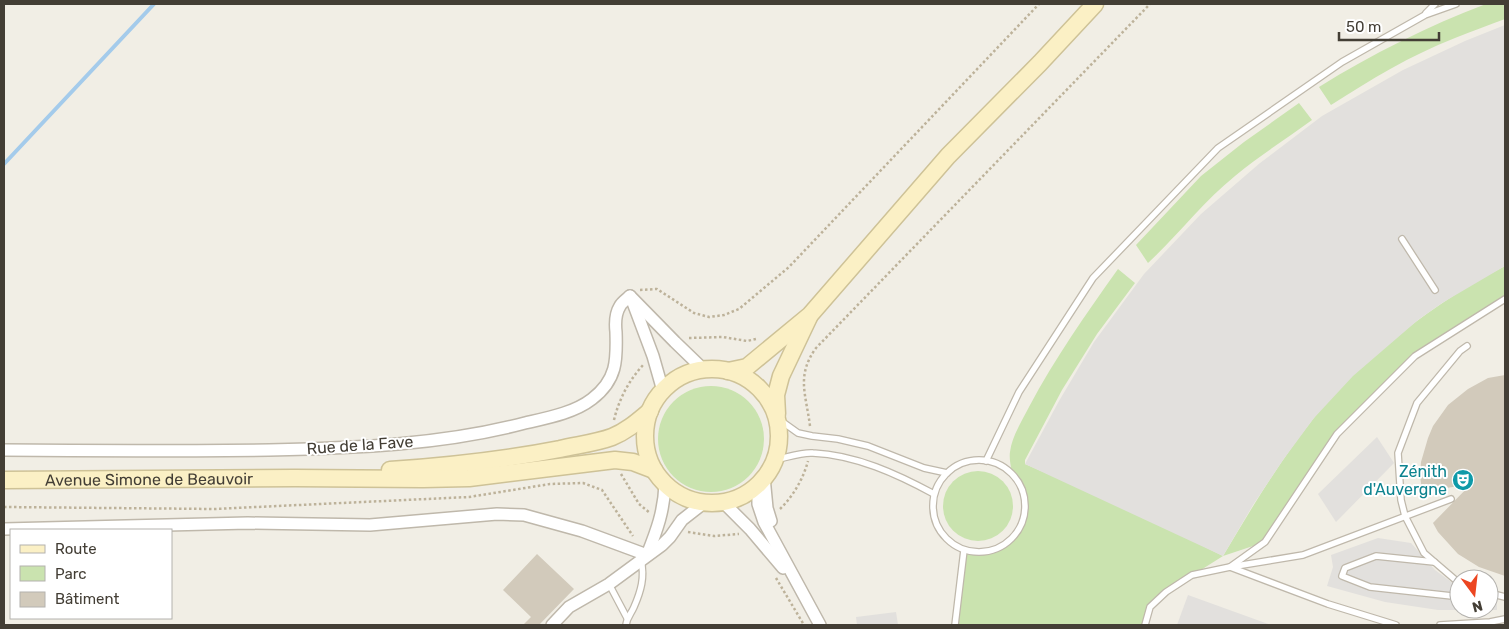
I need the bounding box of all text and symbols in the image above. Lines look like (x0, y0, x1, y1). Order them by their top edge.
scale bar (1339, 10, 1439, 42)
text: 50 m (1346, 18, 1381, 36)
street label: Rue de la Fave (306, 432, 414, 458)
place label: Zénith d'Auvergne (1363, 462, 1447, 499)
theatre icon: Zénith d'Auvergne (1451, 468, 1475, 492)
street label: Avenue Simone de Beauvoir (45, 469, 253, 489)
legend (10, 529, 172, 619)
text: Route (55, 540, 97, 558)
text: Parc (55, 565, 87, 583)
north arrow (1449, 569, 1499, 619)
text: Bâtiment (55, 590, 119, 608)
text: N (1470, 597, 1484, 616)

